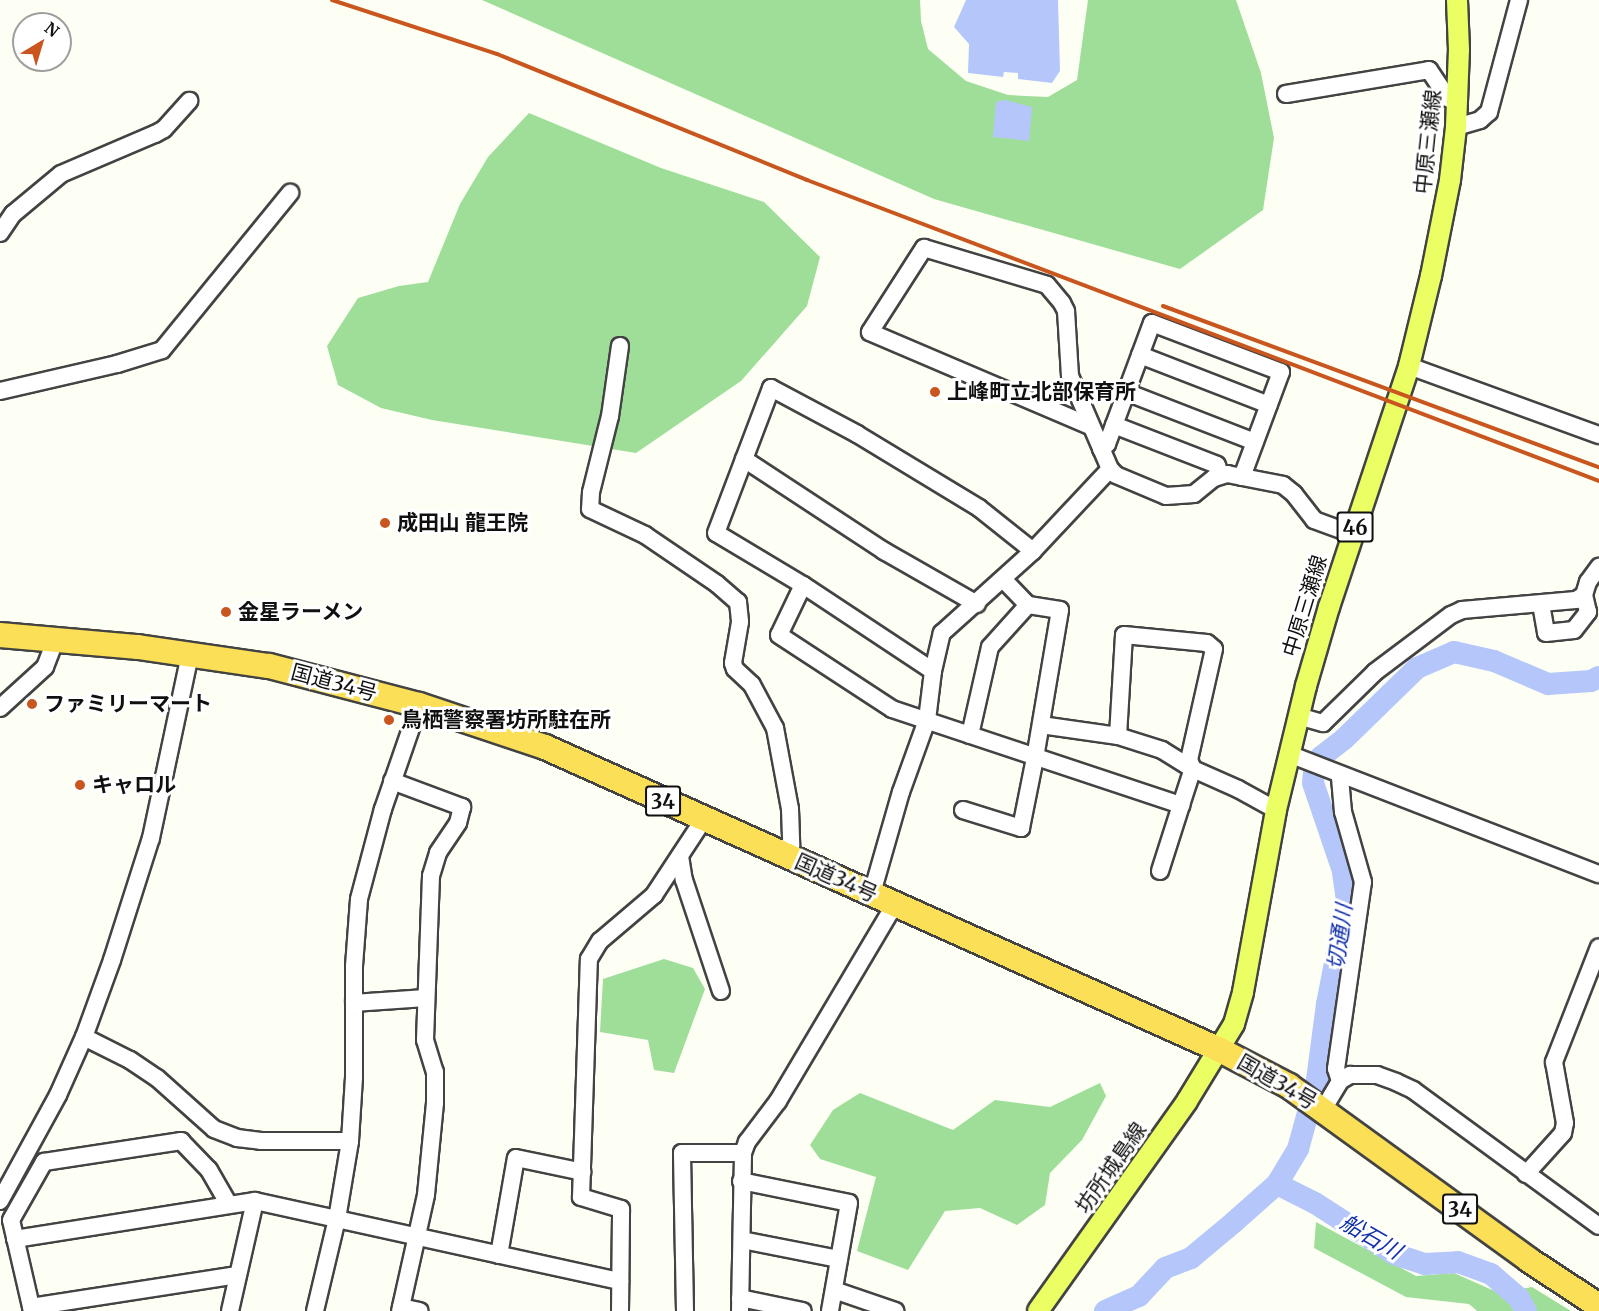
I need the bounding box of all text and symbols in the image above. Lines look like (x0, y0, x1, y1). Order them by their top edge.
north arrow (12, 12, 72, 72)
text: N (41, 18, 63, 41)
street label: 中原三瀬線 (1410, 88, 1446, 196)
place label: 上峰町立北部保育所 (947, 379, 1136, 405)
marker: 上峰町立北部保育所 (928, 385, 942, 399)
place label: 成田山 龍王院 (397, 510, 528, 536)
road number: 46 (1336, 510, 1374, 544)
marker: 成田山 龍王院 (378, 516, 392, 530)
street label: 中原三瀬線 (1278, 552, 1332, 660)
place label: 金星ラーメン (238, 599, 364, 625)
marker: 金星ラーメン (219, 605, 233, 619)
street label: 国道34号 (288, 659, 380, 707)
place label: ファミリーマート (44, 691, 212, 717)
marker: ファミリーマート (25, 697, 39, 711)
place label: 鳥栖警察署坊所駐在所 (401, 707, 611, 733)
marker: 鳥栖警察署坊所駐在所 (382, 713, 396, 727)
place label: キャロル (92, 772, 176, 798)
marker: キャロル (73, 778, 87, 792)
road number: 34 (645, 784, 681, 818)
street label: 国道34号 (791, 849, 881, 907)
water label: 切通川 (1322, 902, 1358, 972)
street label: 国道34号 (1233, 1049, 1321, 1115)
street label: 坊所城島線 (1071, 1118, 1151, 1218)
road number: 34 (1442, 1192, 1478, 1226)
water label: 船石川 (1336, 1209, 1406, 1265)

